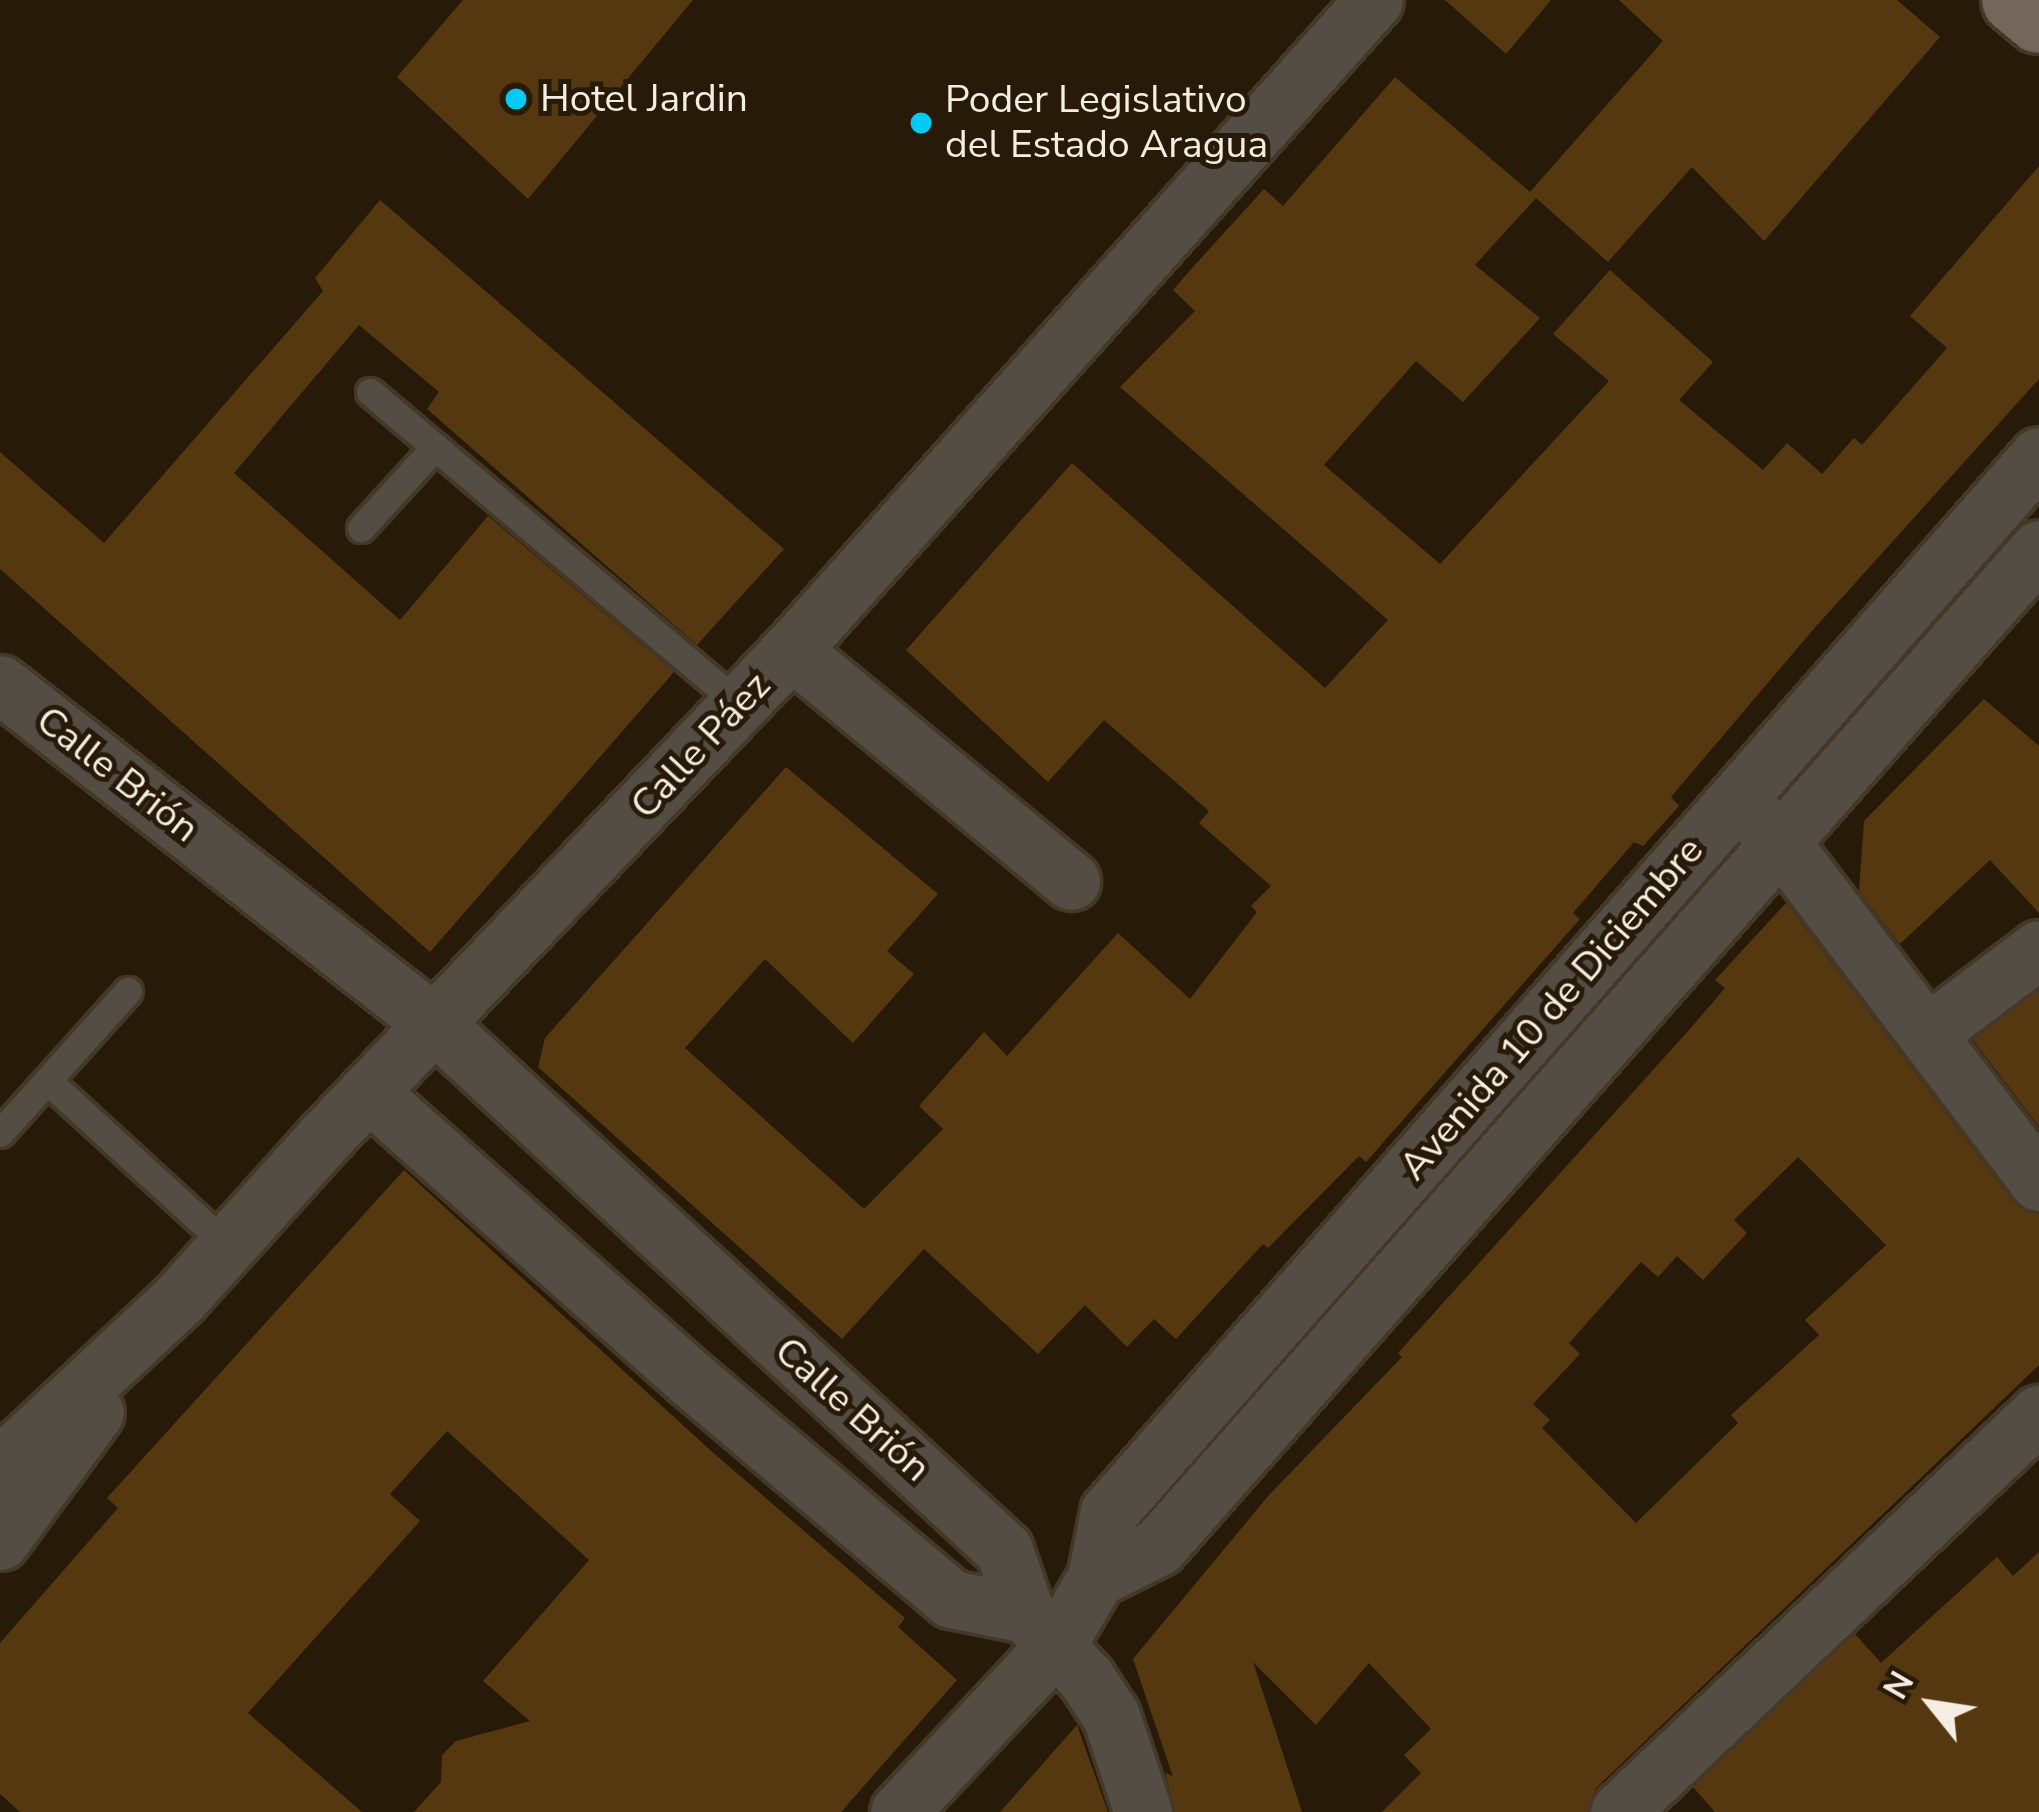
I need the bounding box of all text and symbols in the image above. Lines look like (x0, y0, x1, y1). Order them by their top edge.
place label: Hotel Jardin (540, 76, 748, 122)
place label: Poder Legislativo del Estado Aragua (945, 78, 1268, 169)
marker: Hotel Jardin (503, 86, 529, 112)
marker: Poder Legislativo del Estado Aragua (908, 110, 934, 136)
street label: Calle Páez (621, 663, 781, 829)
street label: Calle Brión (26, 697, 208, 853)
street label: Avenida 10 de Diciembre (1390, 828, 1714, 1190)
street label: Calle Brión (765, 1328, 939, 1492)
north arrow (1871, 1644, 1991, 1764)
text: N (1874, 1664, 1925, 1708)

